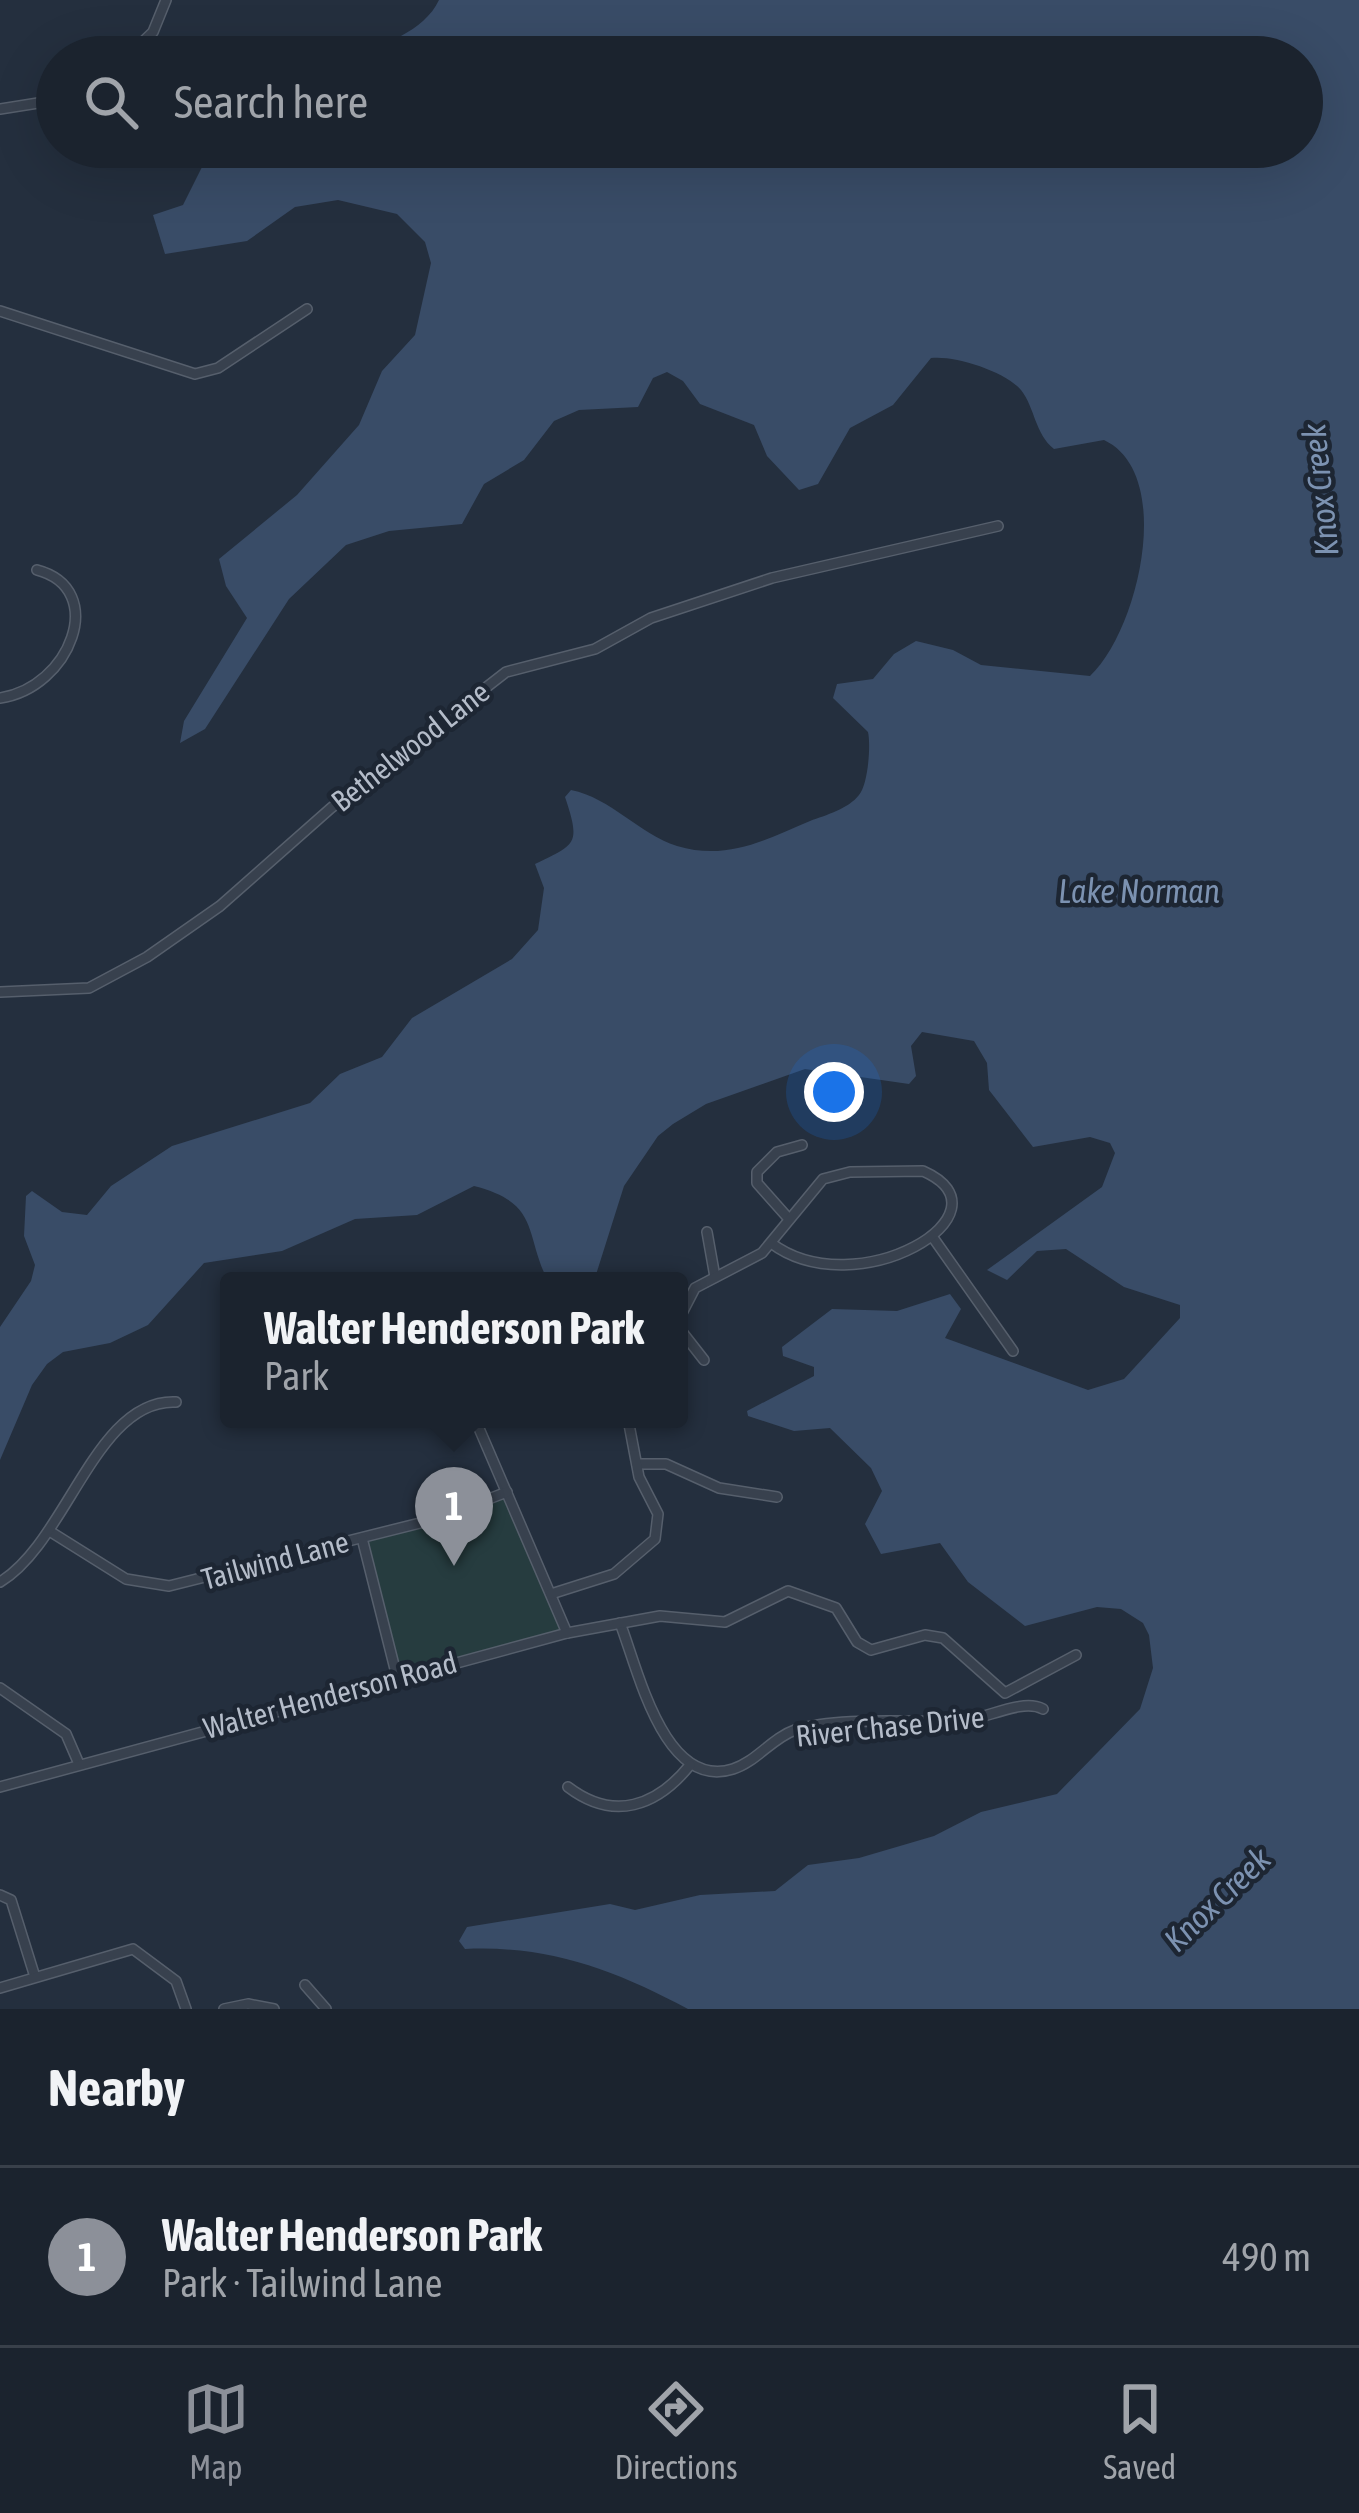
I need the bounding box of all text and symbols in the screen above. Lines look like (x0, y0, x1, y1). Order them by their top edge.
search box (36, 36, 1323, 168)
icon: search (78, 69, 144, 135)
text: Search here (174, 76, 368, 128)
water label: Knox Creek (1294, 422, 1346, 558)
street label: Bethelwood Lane (325, 674, 495, 818)
water label: Lake Norman (1058, 872, 1220, 910)
your location (804, 1062, 864, 1122)
popup (220, 1272, 688, 1428)
text: Walter Henderson Park (264, 1302, 644, 1354)
text: Park (264, 1354, 329, 1398)
pin: 1 (415, 1467, 493, 1566)
street label: Tailwind Lane (198, 1524, 352, 1596)
street label: Walter Henderson Road (200, 1645, 460, 1745)
street label: River Chase Drive (794, 1699, 986, 1753)
water label: Knox Creek (1156, 1839, 1278, 1959)
text: Nearby (48, 2058, 185, 2117)
text: Walter Henderson Park (162, 2209, 542, 2261)
text: 1 (78, 2235, 96, 2279)
text: 490 m (1223, 2235, 1311, 2279)
text: Park · Tailwind Lane (162, 2261, 442, 2305)
tab: Map (183, 2376, 249, 2486)
tab: Directions (614, 2376, 738, 2486)
tab: Saved (1103, 2376, 1176, 2486)

